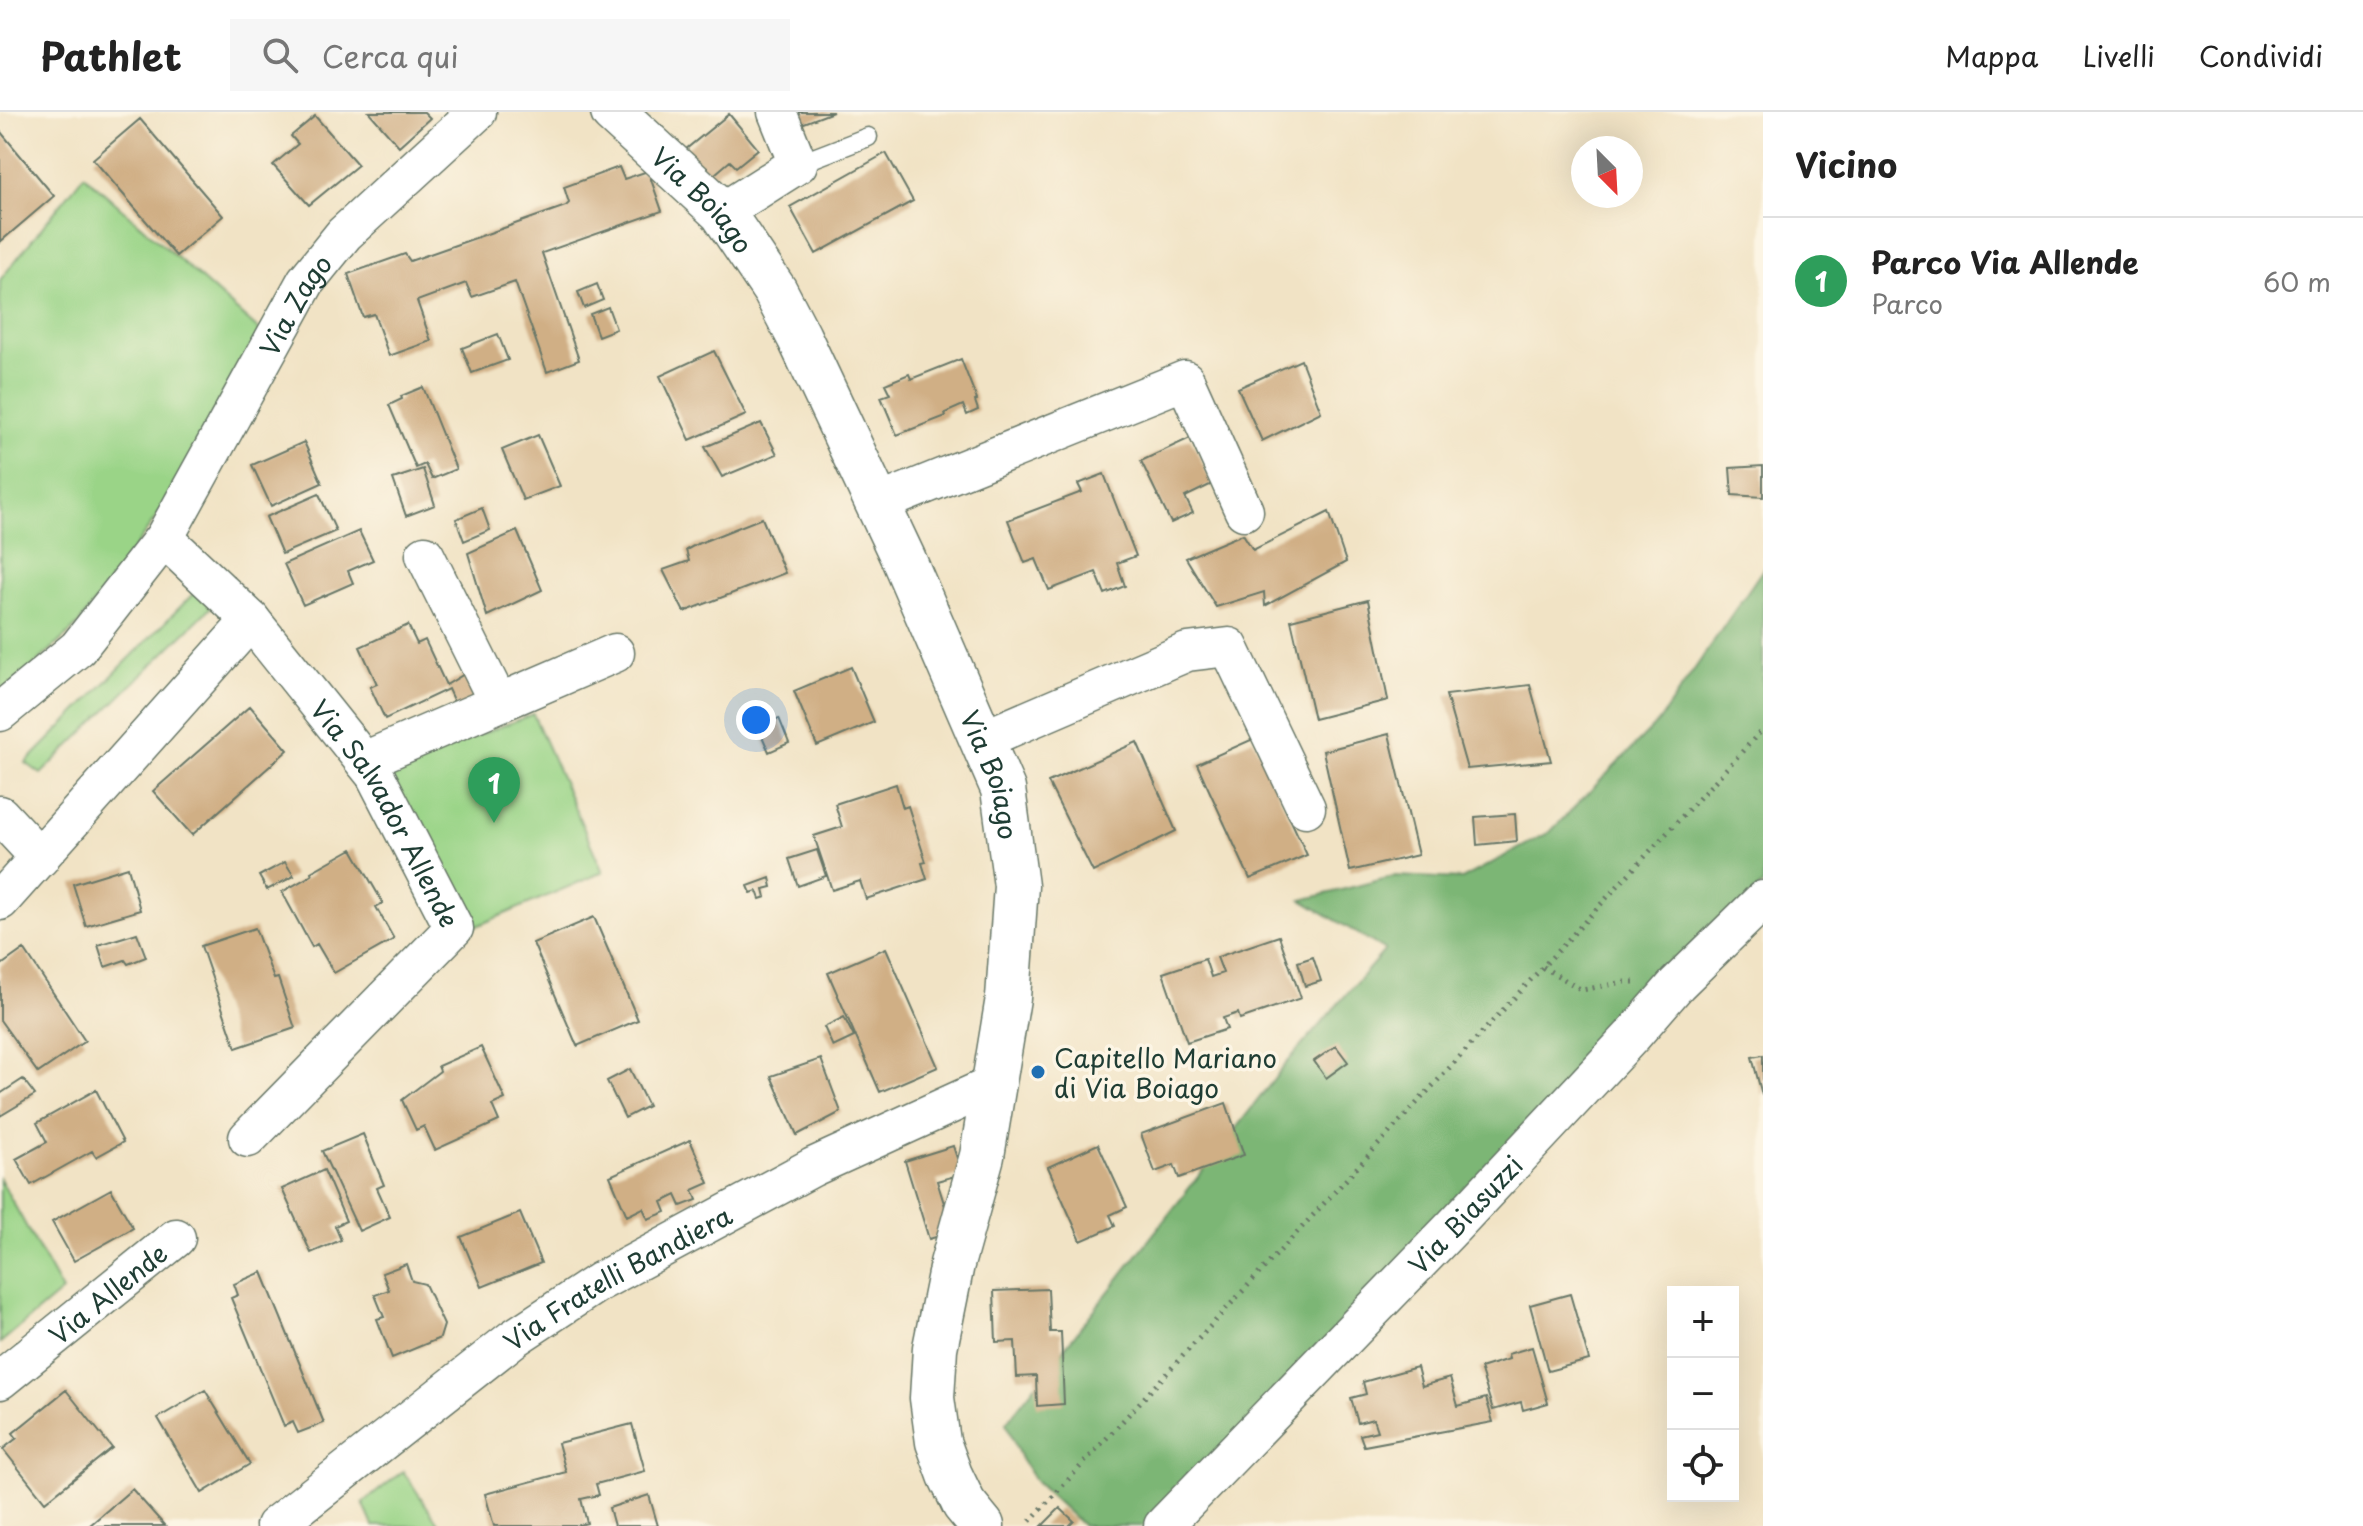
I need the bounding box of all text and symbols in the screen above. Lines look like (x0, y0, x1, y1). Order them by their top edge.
search box (230, 19, 790, 91)
text: Pathlet (40, 27, 182, 84)
icon: search (258, 33, 302, 77)
text: Cerca qui (322, 33, 459, 78)
text: Mappa (1945, 34, 2038, 77)
text: Livelli (2082, 34, 2155, 77)
text: Condividi (2199, 34, 2323, 77)
north arrow (1571, 136, 1643, 208)
street label: Via Boiago (643, 137, 764, 261)
text: Vicino (1795, 138, 1897, 190)
text: Parco Via Allende (1871, 239, 2139, 284)
street label: Via Zago (249, 245, 340, 363)
text: 1 (1815, 262, 1827, 301)
text: 60 m (2263, 262, 2331, 301)
text: Parco (1871, 284, 1943, 323)
street label: Via Salvador Allende (302, 691, 470, 934)
your location (736, 700, 776, 740)
street label: Via Boiago (952, 704, 1029, 842)
pin: 1 (468, 757, 520, 823)
place label: Capitello Mariano di Via Boiago (1054, 1038, 1277, 1107)
marker: Capitello Mariano di Via Boiago (1029, 1063, 1047, 1081)
street label: Via Biasuzzi (1399, 1146, 1531, 1282)
street label: Via Fratelli Bandiera (494, 1195, 739, 1359)
street label: Via Allende (40, 1233, 175, 1353)
map controls (1667, 1286, 1739, 1502)
button: + (1667, 1286, 1739, 1358)
button: − (1667, 1358, 1739, 1430)
button: locate (1667, 1430, 1739, 1502)

